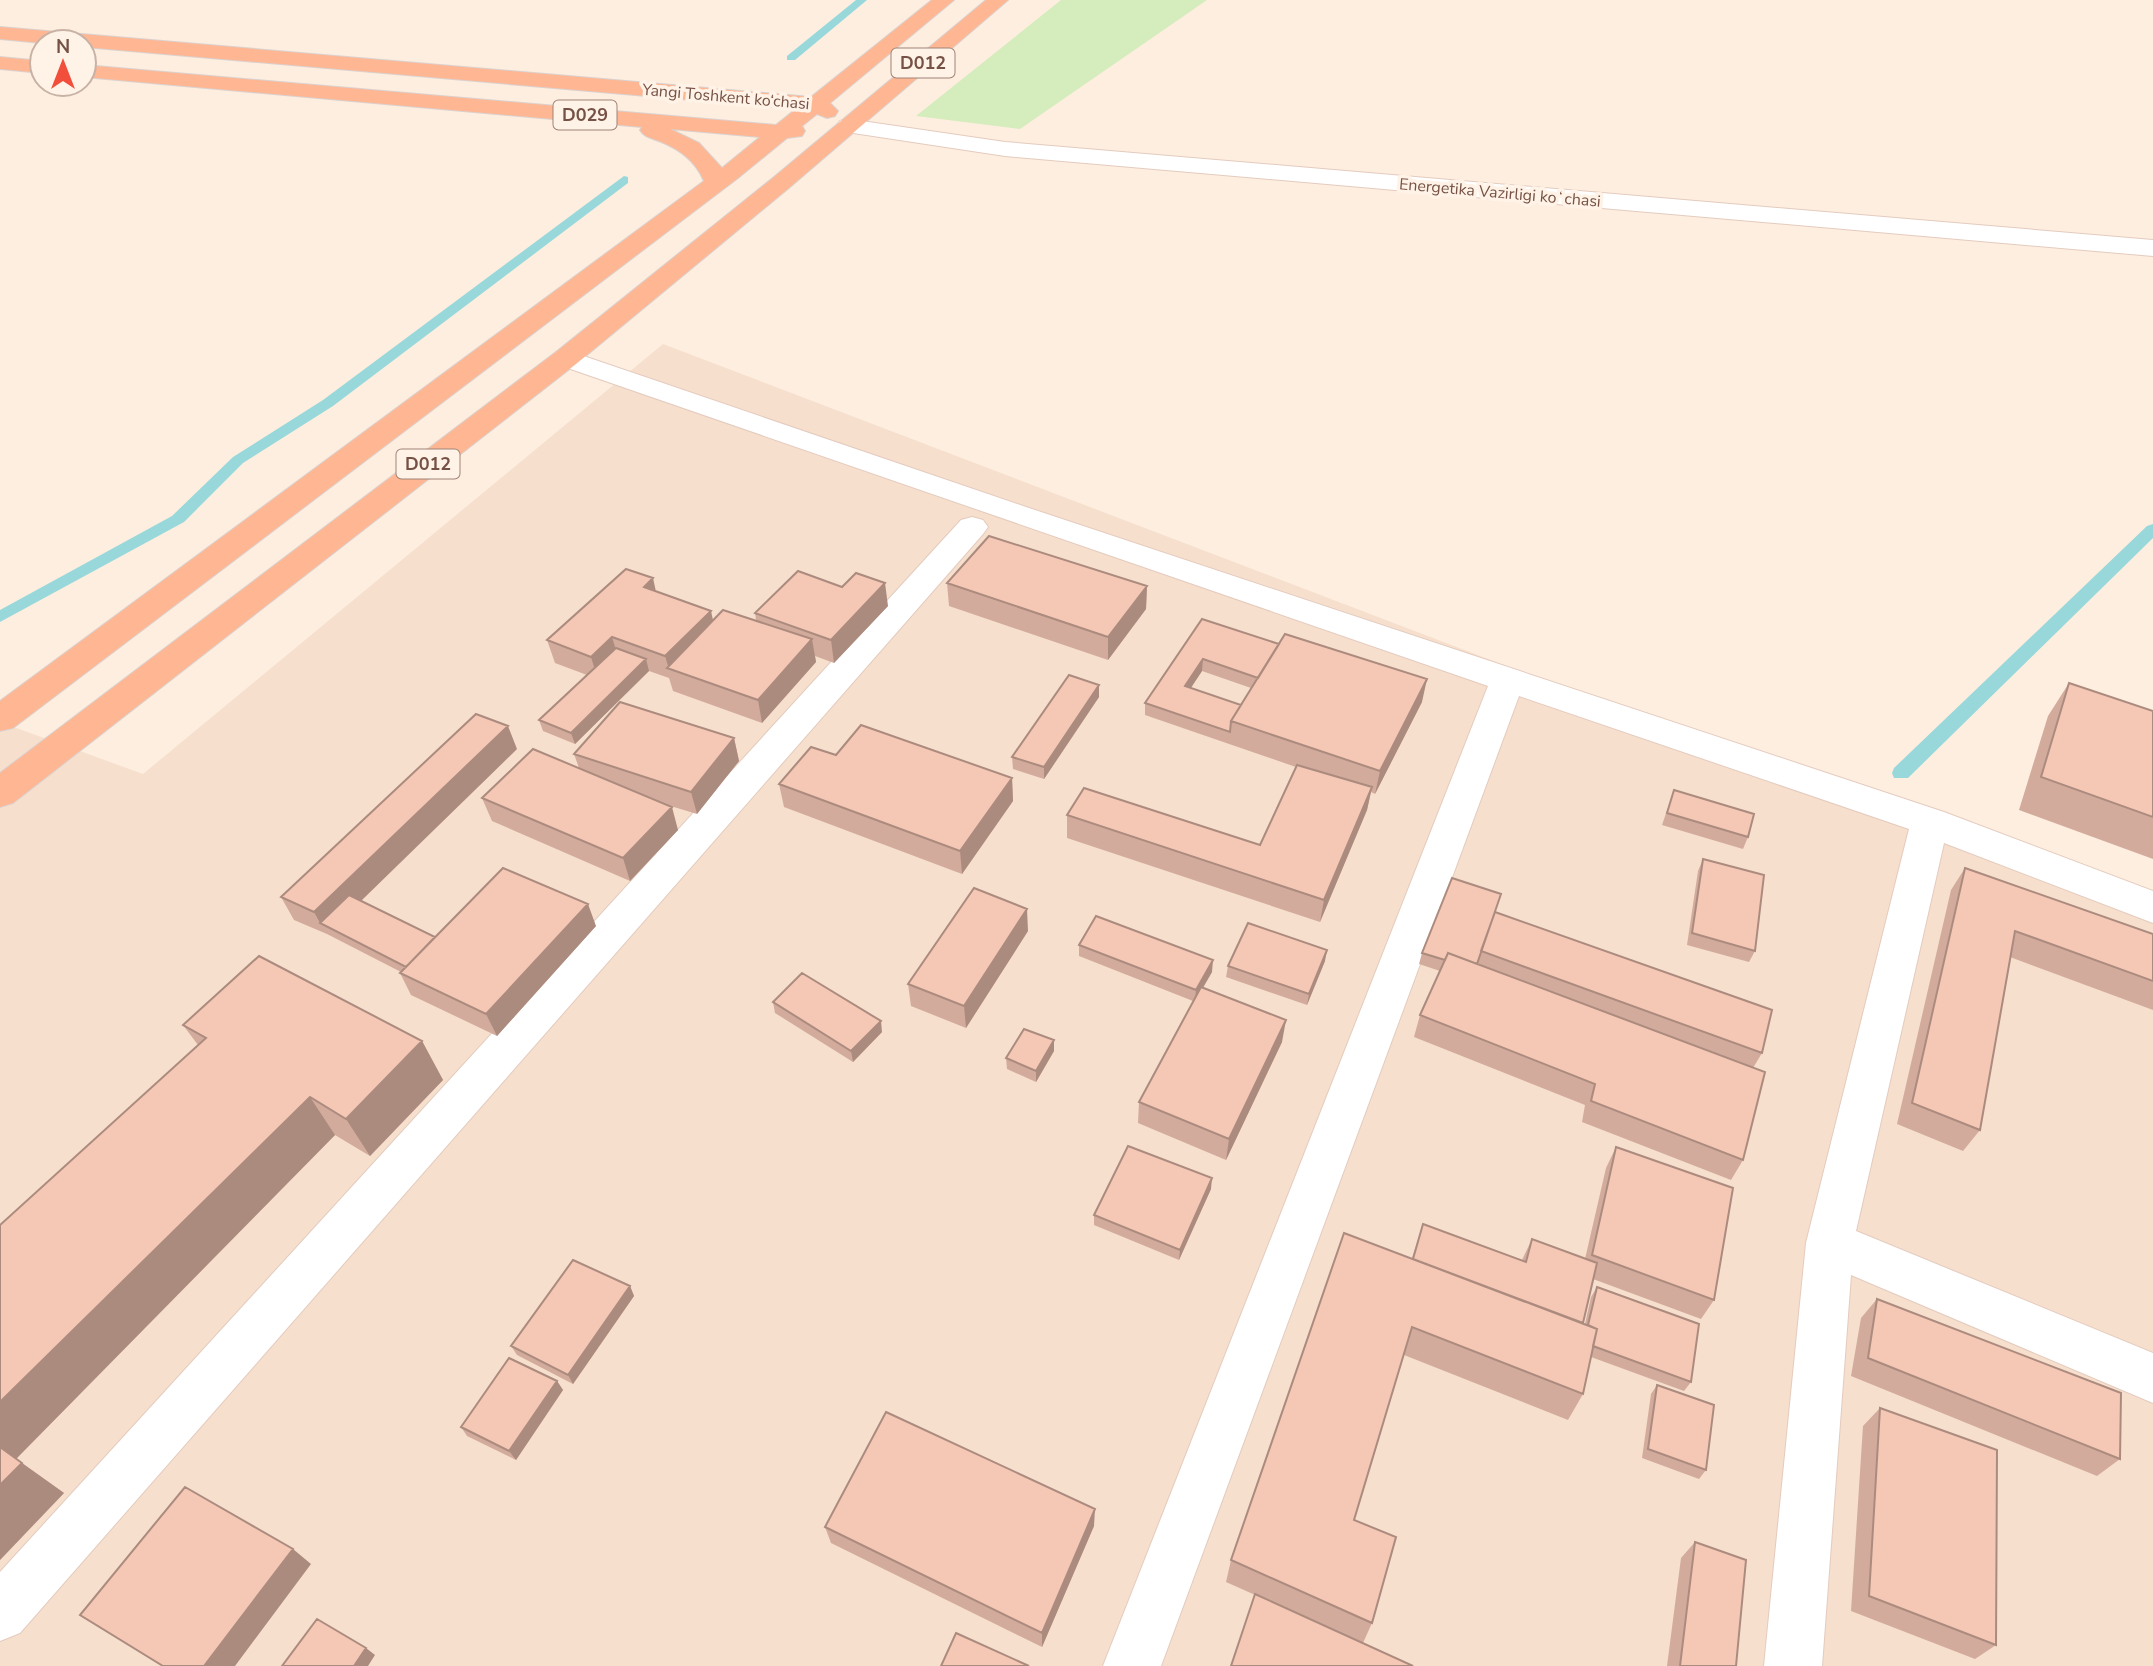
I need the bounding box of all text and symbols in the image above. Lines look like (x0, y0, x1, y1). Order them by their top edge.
north arrow (28, 28, 98, 98)
text: N (56, 34, 70, 60)
road number: D012 (892, 48, 954, 78)
street label: Yangi Toshkent ko‘chasi (640, 79, 810, 115)
road number: D029 (554, 100, 616, 130)
street label: Energetika Vazirligi koʻchasi (1398, 173, 1602, 213)
road number: D012 (396, 450, 460, 478)

